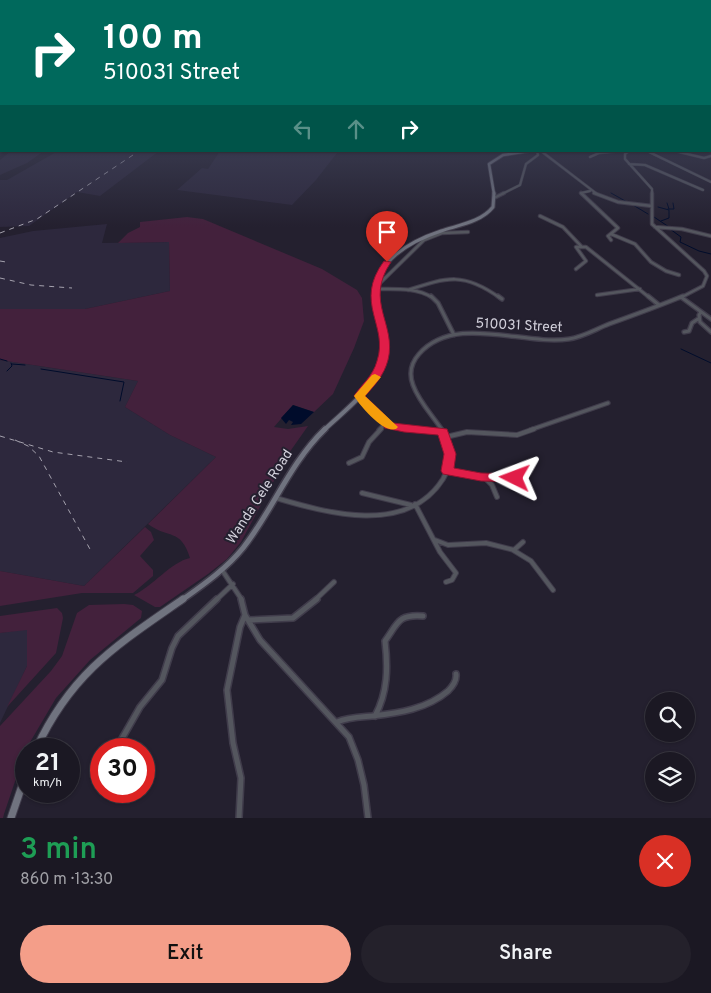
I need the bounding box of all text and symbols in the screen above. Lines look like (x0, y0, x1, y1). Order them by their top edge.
text: 100 m (103, 17, 203, 61)
icon: right (20, 20, 85, 85)
text: 510031 Street (103, 60, 240, 87)
icon: left (289, 115, 317, 143)
icon: ahead (342, 115, 370, 143)
icon: right (395, 115, 423, 143)
pin (366, 211, 408, 262)
icon: arrive (373, 218, 401, 246)
street label: 510031 Street (475, 315, 563, 337)
street label: Wanda Cele Road (223, 447, 297, 547)
position arrow (488, 451, 540, 503)
map controls (645, 692, 695, 802)
button: search (645, 692, 695, 742)
speed limit sign: 30 (90, 738, 155, 803)
text: 21 (35, 748, 60, 780)
button: layers (645, 752, 695, 802)
text: km/h (33, 775, 62, 791)
text: 3 min (20, 832, 97, 869)
button: close (639, 835, 691, 887)
text: 860 m · 13:30 (20, 870, 113, 890)
button: Exit (20, 925, 351, 983)
button: Share (361, 925, 691, 983)

